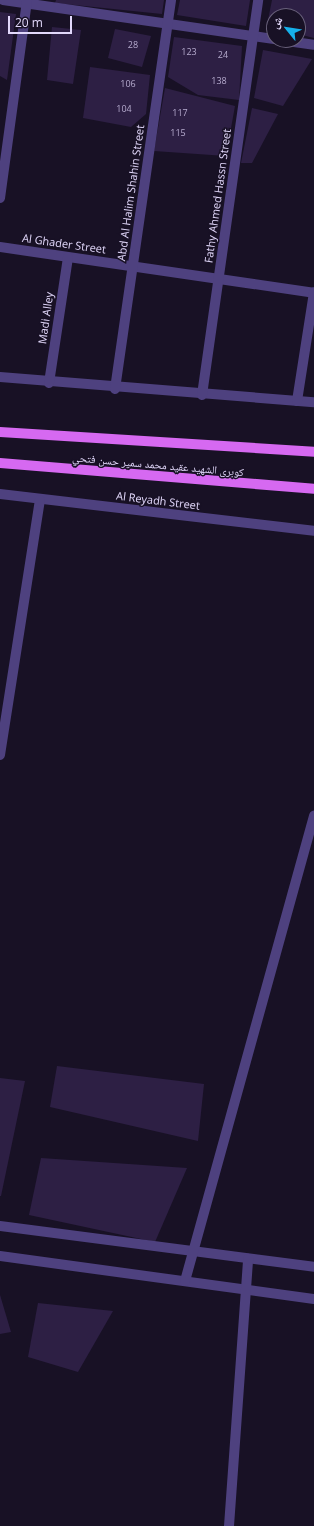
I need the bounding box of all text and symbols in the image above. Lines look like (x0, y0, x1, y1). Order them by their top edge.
scale bar (10, 8, 74, 34)
north arrow (266, 8, 306, 48)
text: ش (267, 13, 285, 31)
text: 20 m (15, 14, 43, 31)
house number: 28 (128, 40, 138, 50)
house number: 123 (181, 47, 197, 57)
house number: 24 (218, 50, 228, 60)
house number: 138 (211, 76, 227, 86)
house number: 106 (120, 79, 136, 89)
house number: 104 (116, 104, 132, 114)
house number: 117 (172, 108, 188, 118)
street label: Abd Al Halim Shahin Street (115, 124, 147, 262)
house number: 115 (170, 128, 186, 138)
street label: Fathy Ahmed Hassn Street (202, 128, 234, 264)
street label: Al Ghader Street (21, 232, 107, 256)
street label: Madi Alley (36, 291, 56, 345)
street label: كوبرى الشهيد عقيد محمد سمير حسن فتحي (72, 451, 244, 479)
street label: Al Reyadh Street (115, 489, 201, 513)

